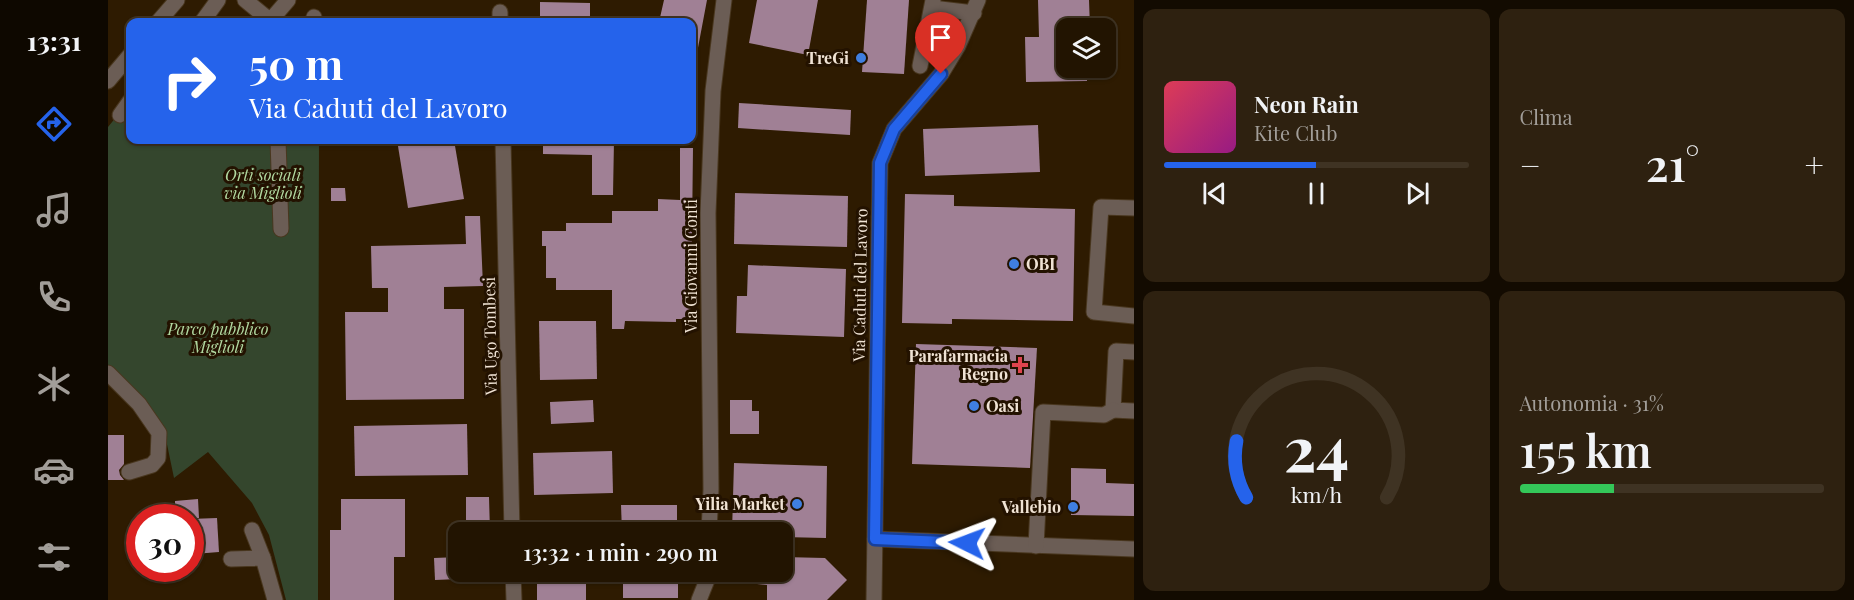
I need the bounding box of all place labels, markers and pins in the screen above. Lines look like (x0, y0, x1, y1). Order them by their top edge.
pin (915, 12, 966, 74)
place label: TreGi (806, 47, 849, 68)
marker: TreGi (854, 51, 868, 65)
place label: OBI (1026, 253, 1055, 274)
marker: OBI (1007, 257, 1021, 271)
place label: Parafarmacia Regno (908, 345, 1009, 384)
marker: Parafarmacia Regno (1013, 358, 1027, 372)
place label: Oasi (986, 395, 1019, 416)
marker: Oasi (967, 399, 981, 413)
place label: Yilia Market (694, 493, 785, 514)
place label: Vallebio (1001, 496, 1061, 517)
marker: Yilia Market (790, 497, 804, 511)
marker: Vallebio (1066, 500, 1080, 514)

